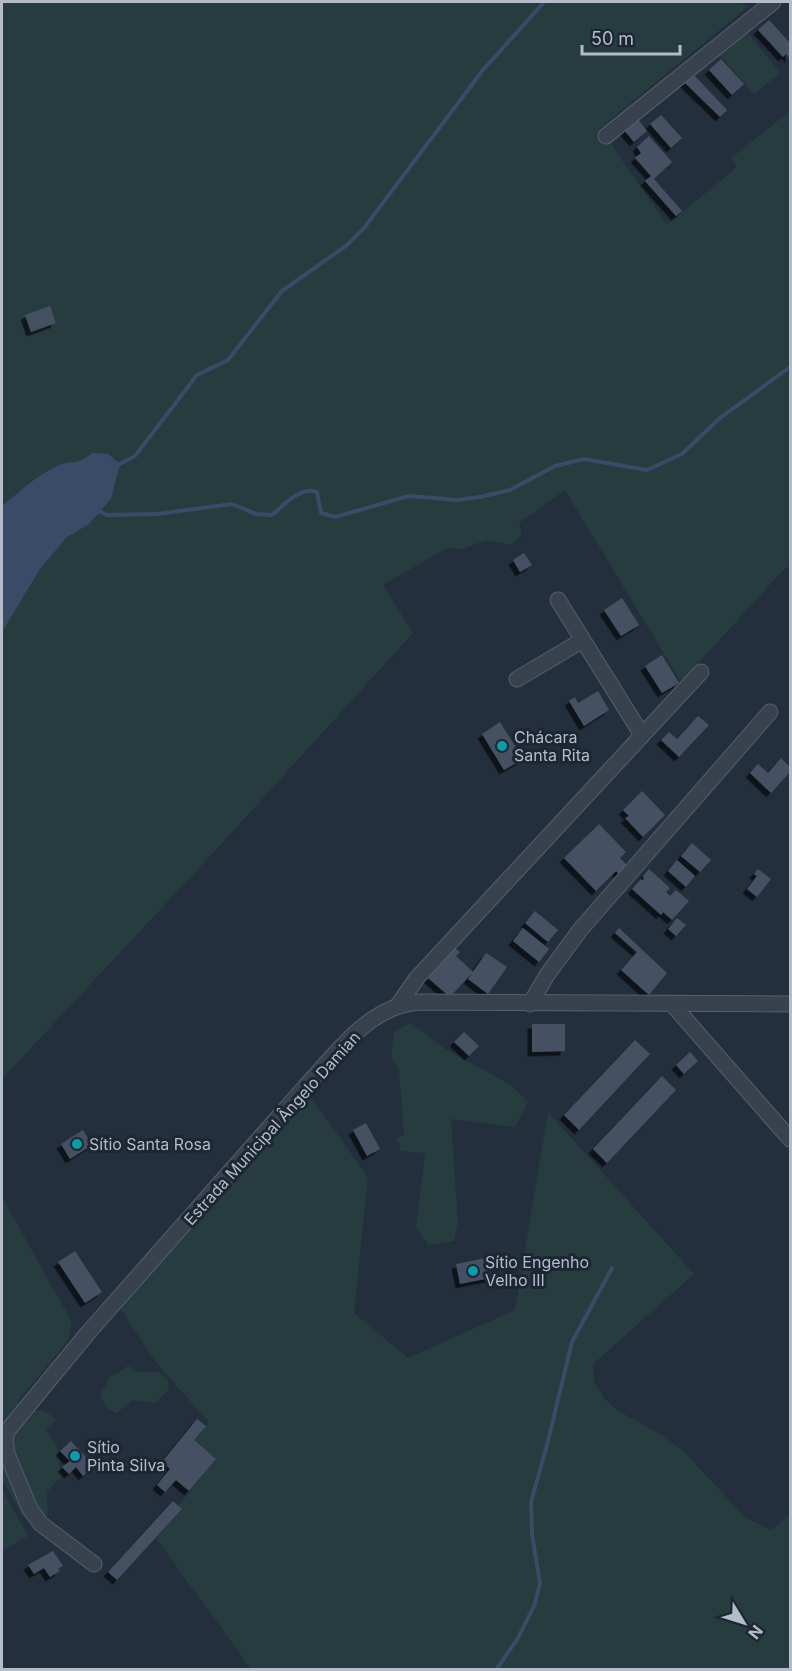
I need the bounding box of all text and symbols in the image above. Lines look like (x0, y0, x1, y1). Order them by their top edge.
scale bar (582, 18, 680, 56)
text: 50 m (591, 28, 634, 49)
place label: Chácara Santa Rita (514, 727, 590, 765)
marker: Chácara Santa Rita (495, 739, 509, 753)
street label: Estrada Municipal Ângelo Damian (180, 1027, 364, 1229)
place label: Sítio Santa Rosa (89, 1134, 211, 1154)
marker: Sítio Santa Rosa (70, 1137, 84, 1151)
place label: Sítio Engenho Velho III (485, 1252, 589, 1290)
marker: Sítio Engenho Velho III (466, 1264, 480, 1278)
place label: Sítio Pinta Silva (87, 1437, 165, 1475)
marker: Sítio Pinta Silva (68, 1449, 82, 1463)
north arrow (714, 1593, 774, 1653)
text: N (744, 1621, 767, 1643)

